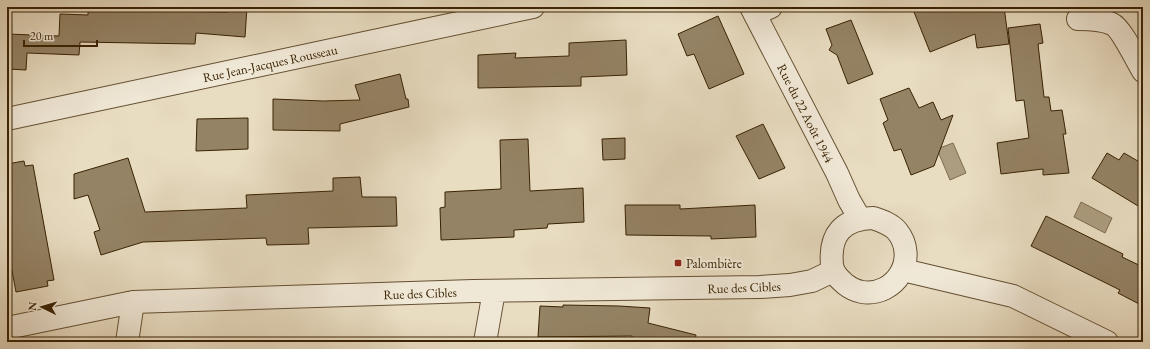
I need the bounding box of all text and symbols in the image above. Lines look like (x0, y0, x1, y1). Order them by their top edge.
scale bar (24, 22, 97, 48)
text: 20 m (30, 28, 54, 44)
street label: Rue Jean-Jacques Rousseau (201, 41, 339, 86)
street label: Rue du 22 Août 1944 (773, 61, 838, 166)
place label: Palombière (686, 255, 742, 272)
marker: Palombière (673, 258, 683, 268)
street label: Rue des Cibles (707, 278, 781, 297)
street label: Rue des Cibles (383, 284, 457, 303)
north arrow (22, 287, 62, 327)
text: N (25, 301, 39, 311)

